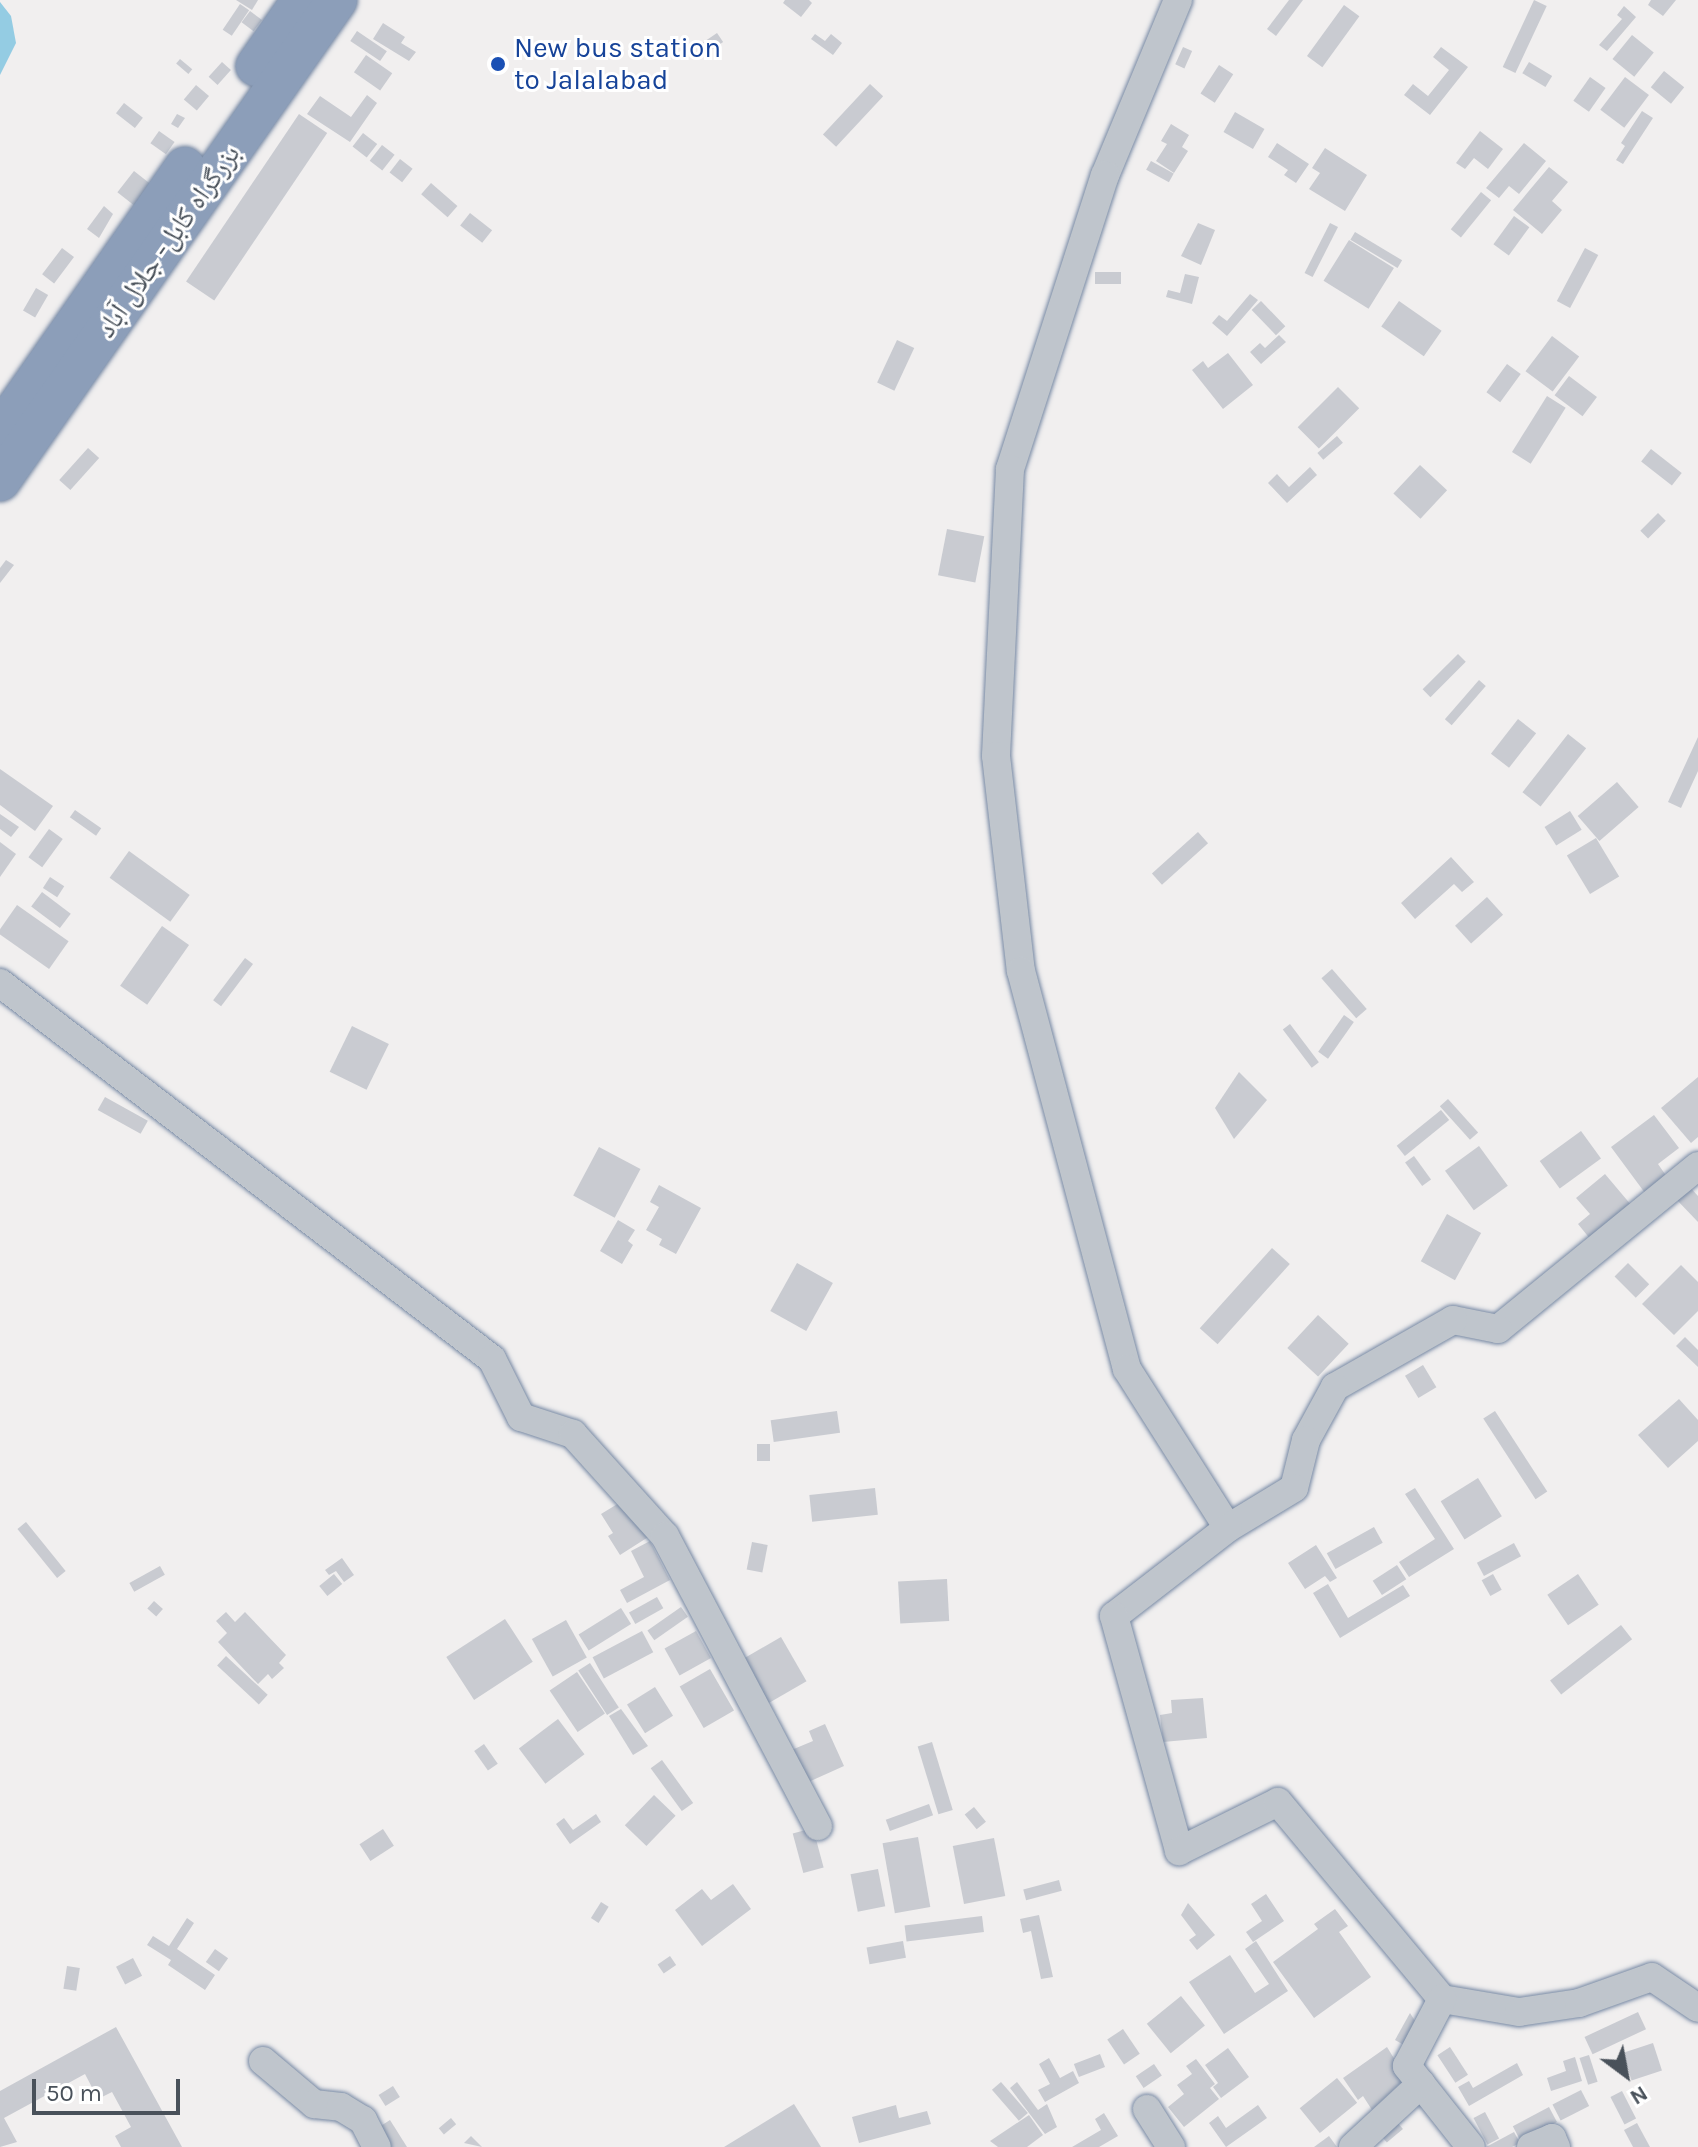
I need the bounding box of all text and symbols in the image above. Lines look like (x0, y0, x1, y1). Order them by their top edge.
place label: New bus station to Jalalabad (514, 31, 721, 97)
marker: New bus station to Jalalabad (489, 55, 507, 73)
street label: بزرگراه کابل- جلال آباد (89, 138, 247, 344)
north arrow (1586, 2035, 1666, 2115)
scale bar (36, 2063, 184, 2113)
text: 50 m (46, 2079, 102, 2107)
text: N (1625, 2080, 1652, 2111)

